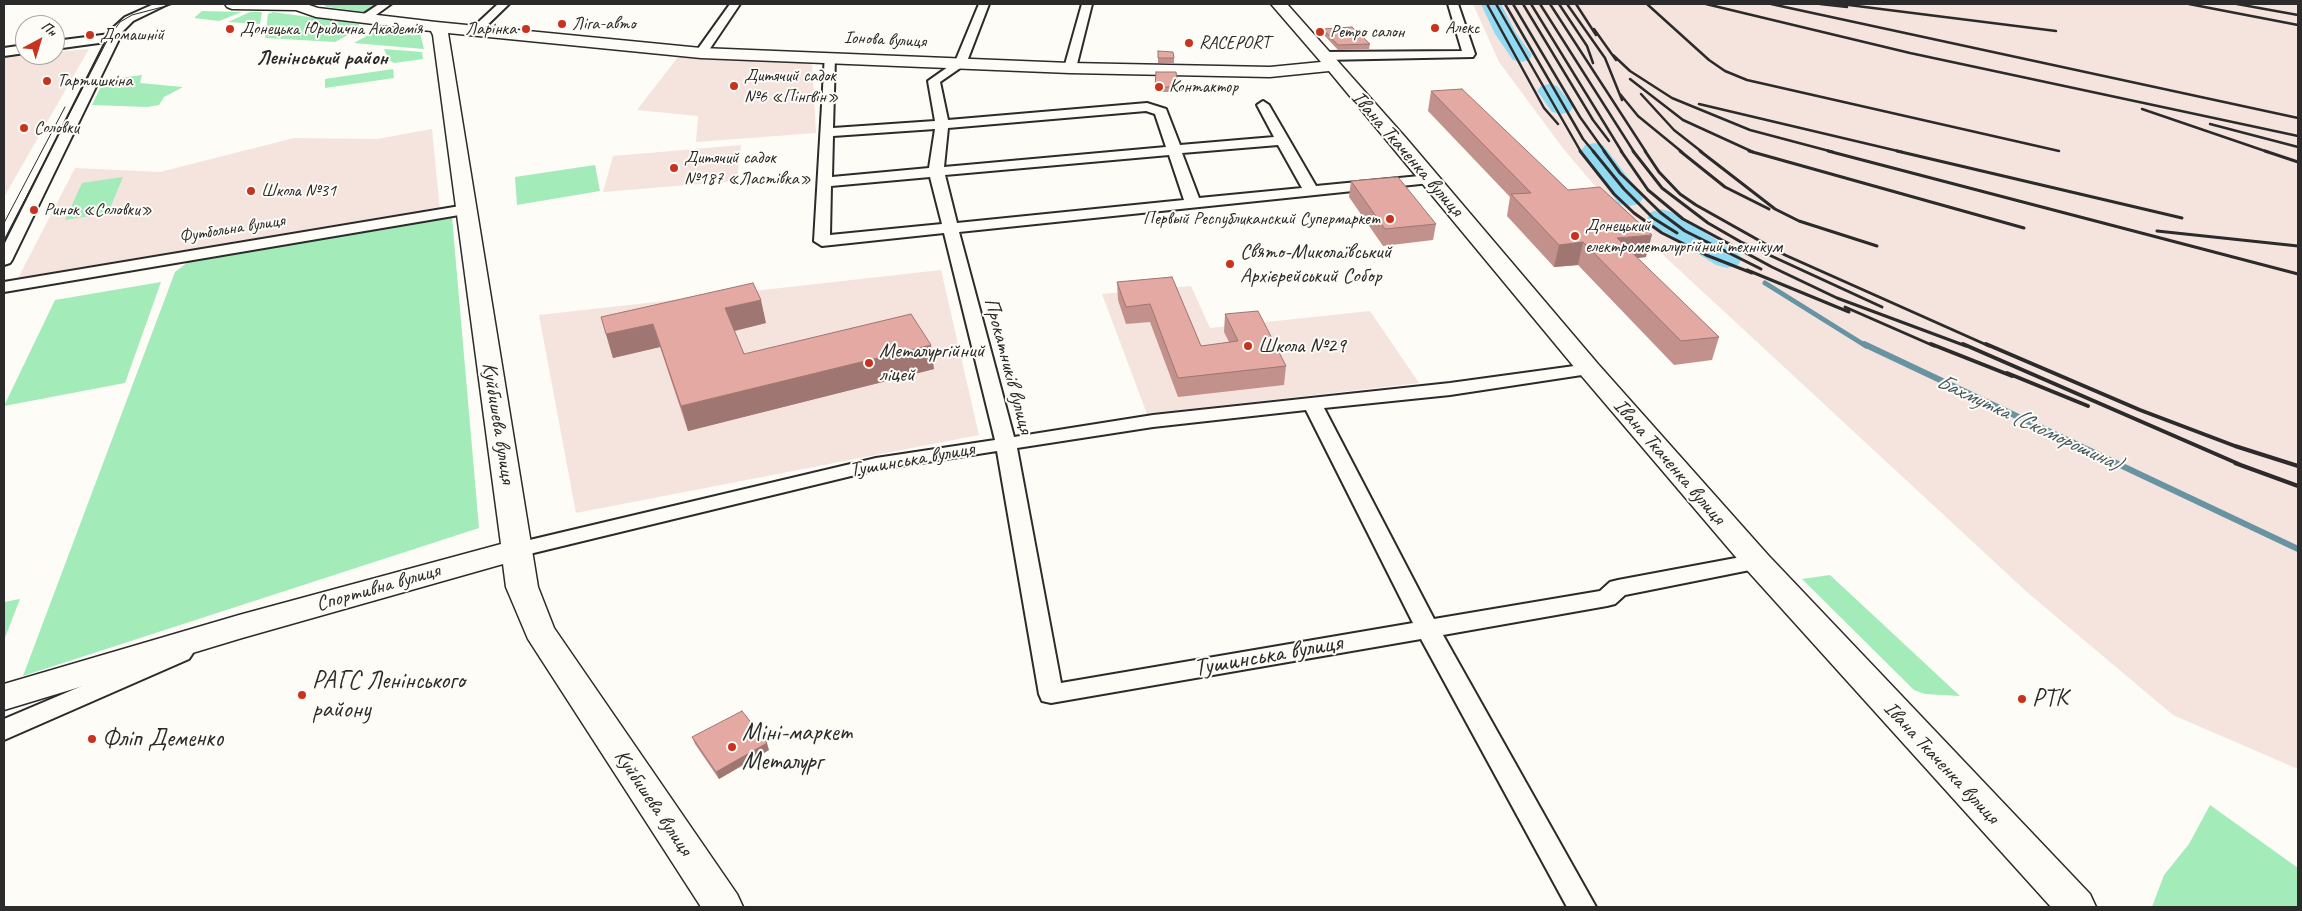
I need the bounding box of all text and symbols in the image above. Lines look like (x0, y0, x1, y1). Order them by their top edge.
place label: Ліга-авто (572, 13, 636, 35)
north arrow (15, 15, 65, 65)
place label: Алекс (1445, 17, 1480, 39)
text: Пн (38, 18, 60, 40)
place label: Донецька Юридична Академія (240, 18, 423, 40)
place label: Ларінка (465, 18, 516, 40)
marker: Ліга-авто (556, 18, 568, 30)
place label: Ретро салон (1330, 21, 1404, 43)
marker: Алекс (1429, 22, 1441, 34)
marker: Донецька Юридична Академія (224, 23, 236, 35)
marker: Ларінка (520, 23, 532, 35)
place label: Домашній (100, 24, 164, 46)
marker: Ретро салон (1314, 26, 1326, 38)
street label: Іонова вулиця (843, 27, 927, 53)
marker: Домашній (84, 29, 96, 41)
place label: RACEPORT (1199, 32, 1270, 54)
marker: RACEPORT (1183, 37, 1195, 49)
district label: Ленінський район (256, 45, 388, 71)
place label: Дитячий садок №6 «Пінгвін» (744, 65, 839, 108)
place label: Тартишкіна (57, 70, 132, 92)
marker: Тартишкіна (41, 75, 53, 87)
place label: Контактор (1169, 76, 1238, 98)
marker: Дитячий садок №6 «Пінгвін» (728, 80, 740, 92)
marker: Контактор (1153, 81, 1165, 93)
street label: Івана Ткаченка вулиця (1345, 86, 1469, 222)
place label: Соловки (34, 117, 79, 139)
marker: Соловки (18, 122, 30, 134)
place label: Дитячий садок №187 «Ластівка» (684, 147, 811, 190)
marker: Дитячий садок №187 «Ластівка» (668, 162, 680, 174)
place label: Школа №31 (261, 180, 336, 202)
marker: Школа №31 (245, 185, 257, 197)
place label: Ринок «Соловки» (44, 199, 152, 221)
marker: Ринок «Соловки» (28, 204, 40, 216)
place label: Первый Республиканский Супермаркет (1143, 208, 1380, 230)
street label: Футбольна вулиця (178, 210, 286, 248)
marker: Первый Республиканский Супермаркет (1384, 213, 1396, 225)
place label: Донецький електрометалургійний технікум (1585, 215, 1782, 258)
marker: Донецький електрометалургійний технікум (1569, 230, 1581, 242)
place label: Свято-Миколаївський Архієрейський Собор (1240, 239, 1391, 289)
marker: Свято-Миколаївський Архієрейський Собор (1224, 258, 1236, 270)
street label: Прокатників вулиця (978, 295, 1038, 437)
place label: Школа №29 (1258, 333, 1346, 359)
place label: Металургійний ліцей (879, 338, 985, 388)
marker: Школа №29 (1242, 340, 1254, 352)
marker: Металургійний ліцей (863, 357, 875, 369)
street label: Куйбишева вулиця (476, 361, 520, 485)
water label: Бахмутка (Скоморошина) (1932, 369, 2124, 477)
street label: Івана Ткаченка вулиця (1607, 394, 1731, 530)
street label: Тушинська вулиця (848, 437, 976, 483)
street label: Спортивна вулиця (313, 558, 443, 618)
street label: Тушинська вулиця (1191, 628, 1345, 684)
place label: РАГС Ленінського району (312, 666, 465, 725)
place label: РТК (2032, 684, 2068, 714)
marker: РАГС Ленінського району (296, 689, 308, 701)
marker: РТК (2016, 693, 2028, 705)
street label: Івана Ткаченка вулиця (1878, 696, 2004, 830)
place label: Міні-маркет Металург (742, 718, 851, 777)
place label: Фліп Деменко (102, 724, 223, 754)
marker: Фліп Деменко (86, 733, 98, 745)
marker: Міні-маркет Металург (726, 741, 738, 753)
street label: Куйбишева вулиця (608, 745, 698, 861)

